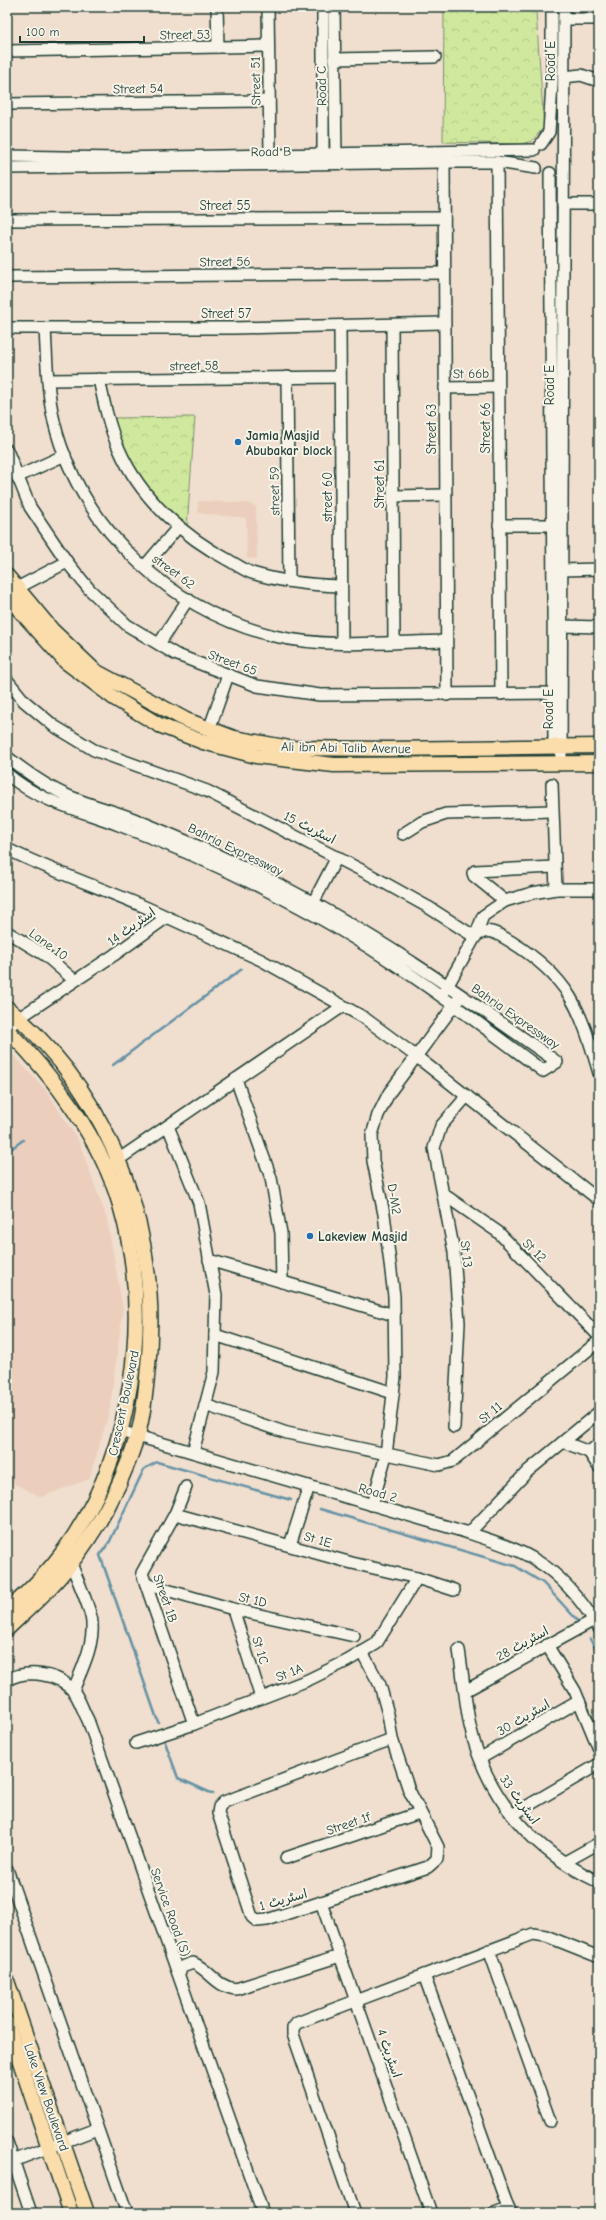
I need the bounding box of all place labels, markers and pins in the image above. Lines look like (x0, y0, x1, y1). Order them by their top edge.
place label: Jamia Masjid Abubakar block (246, 428, 332, 458)
marker: Jamia Masjid Abubakar block (233, 437, 243, 447)
place label: Lakeview Masjid (318, 1229, 408, 1244)
marker: Lakeview Masjid (305, 1231, 315, 1241)

